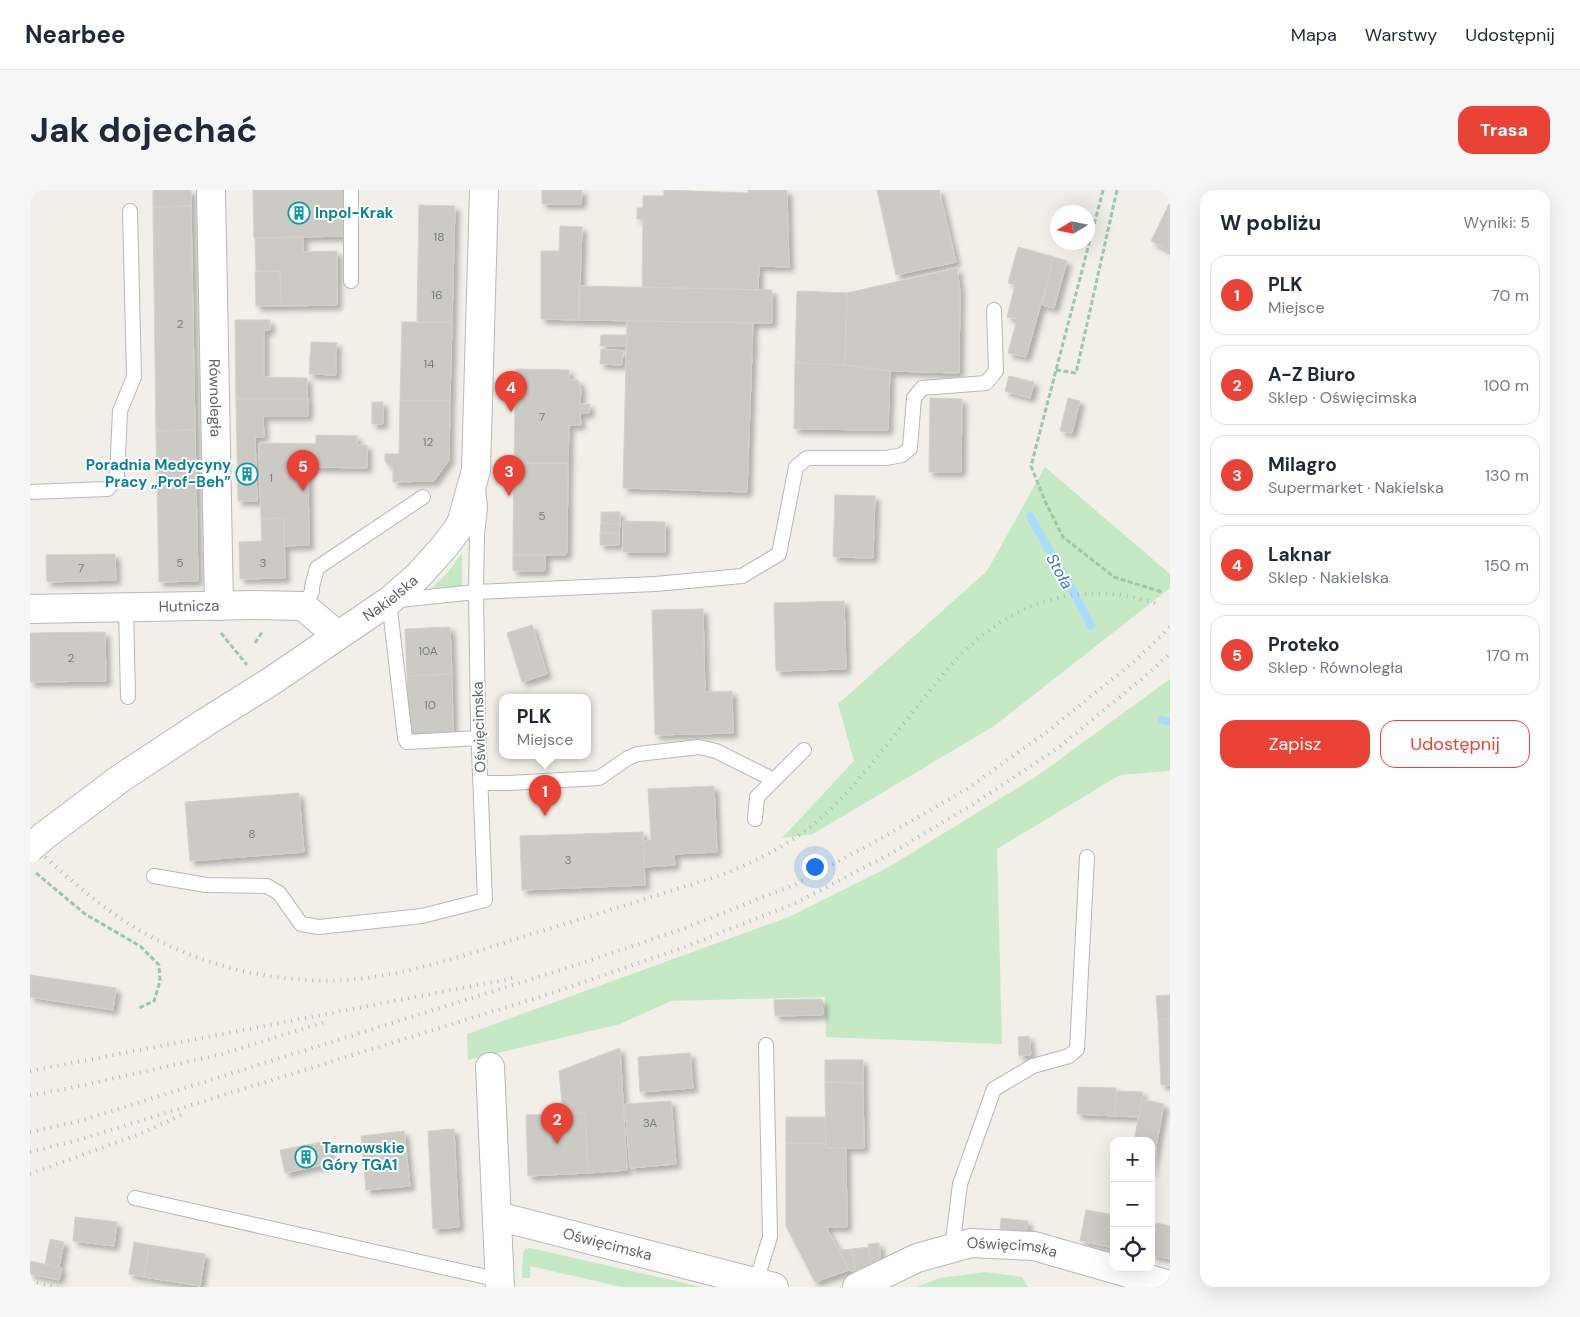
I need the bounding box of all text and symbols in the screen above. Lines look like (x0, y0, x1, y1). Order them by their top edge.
text: Nearbee (25, 19, 125, 50)
text: Mapa (1291, 23, 1337, 47)
text: Warstwy (1365, 23, 1437, 47)
text: Udostępnij (1465, 23, 1555, 47)
button: Trasa (1458, 106, 1550, 154)
text: Jak dojechać (30, 107, 257, 153)
building icon: Inpol-Krak (287, 201, 311, 225)
place label: Inpol-Krak (315, 203, 394, 223)
north arrow (1050, 205, 1095, 250)
text: W pobliżu (1220, 209, 1321, 237)
text: Wyniki: 5 (1463, 212, 1530, 233)
house number: 18 (433, 229, 445, 245)
text: PLK (1268, 272, 1303, 297)
text: 1 (1234, 285, 1240, 306)
text: 70 m (1491, 285, 1529, 306)
house number: 16 (431, 287, 443, 303)
text: Miejsce (1268, 297, 1325, 318)
house number: 2 (177, 316, 184, 332)
house number: 14 (423, 356, 435, 372)
street label: Równoległa (204, 359, 226, 437)
text: A-Z Biuro (1268, 362, 1356, 387)
pin: 4 (495, 371, 527, 412)
text: 2 (1232, 375, 1242, 396)
text: 100 m (1484, 375, 1529, 396)
text: Sklep · Oświęcimska (1268, 387, 1417, 408)
house number: 7 (539, 409, 545, 425)
house number: 12 (423, 434, 433, 450)
pin: 5 (287, 450, 319, 491)
text: Milagro (1268, 452, 1337, 477)
place label: Poradnia Medycyny Pracy „Prof-Beh” (86, 455, 231, 492)
pin: 3 (493, 455, 525, 496)
building icon: Poradnia Medycyny Pracy „Prof-Beh” (235, 462, 259, 486)
text: 3 (1232, 465, 1242, 486)
text: 130 m (1485, 465, 1529, 486)
house number: 1 (269, 470, 273, 486)
text: Supermarket · Nakielska (1268, 477, 1444, 498)
house number: 5 (538, 508, 546, 524)
text: Laknar (1268, 542, 1331, 567)
water label: Stoła (1041, 550, 1078, 593)
house number: 5 (176, 555, 184, 571)
house number: 3 (259, 555, 267, 571)
text: 4 (1232, 555, 1242, 576)
text: 150 m (1485, 555, 1529, 576)
house number: 7 (78, 560, 84, 576)
text: Sklep · Nakielska (1268, 567, 1389, 588)
street label: Nakielska (359, 570, 422, 626)
street label: Hutnicza (159, 596, 219, 617)
text: Proteko (1268, 632, 1340, 657)
house number: 10A (418, 643, 438, 659)
text: 5 (1232, 645, 1242, 666)
text: 170 m (1486, 645, 1529, 666)
house number: 2 (68, 650, 75, 666)
text: Sklep · Równoległa (1268, 657, 1403, 678)
street label: Oświęcimska (467, 681, 491, 773)
popup (499, 694, 591, 759)
house number: 10 (424, 697, 436, 713)
text: PLK (517, 704, 551, 729)
button: Zapisz (1220, 720, 1370, 768)
button: Udostępnij (1380, 720, 1530, 768)
text: Miejsce (517, 729, 573, 750)
pin: 1 (529, 775, 561, 816)
house number: 8 (248, 826, 256, 842)
house number: 3 (564, 852, 572, 868)
your location (802, 854, 828, 880)
pin: 2 (541, 1103, 573, 1144)
house number: 3A (643, 1115, 657, 1131)
map controls (1110, 1137, 1155, 1272)
button: + (1110, 1137, 1155, 1182)
place label: Tarnowskie Góry TGA1 (322, 1138, 405, 1175)
building icon: Tarnowskie Góry TGA1 (294, 1145, 318, 1169)
button: − (1110, 1182, 1155, 1227)
street label: Oświęcimska (561, 1223, 654, 1265)
button: locate (1110, 1227, 1155, 1272)
street label: Oświęcimska (966, 1233, 1060, 1262)

